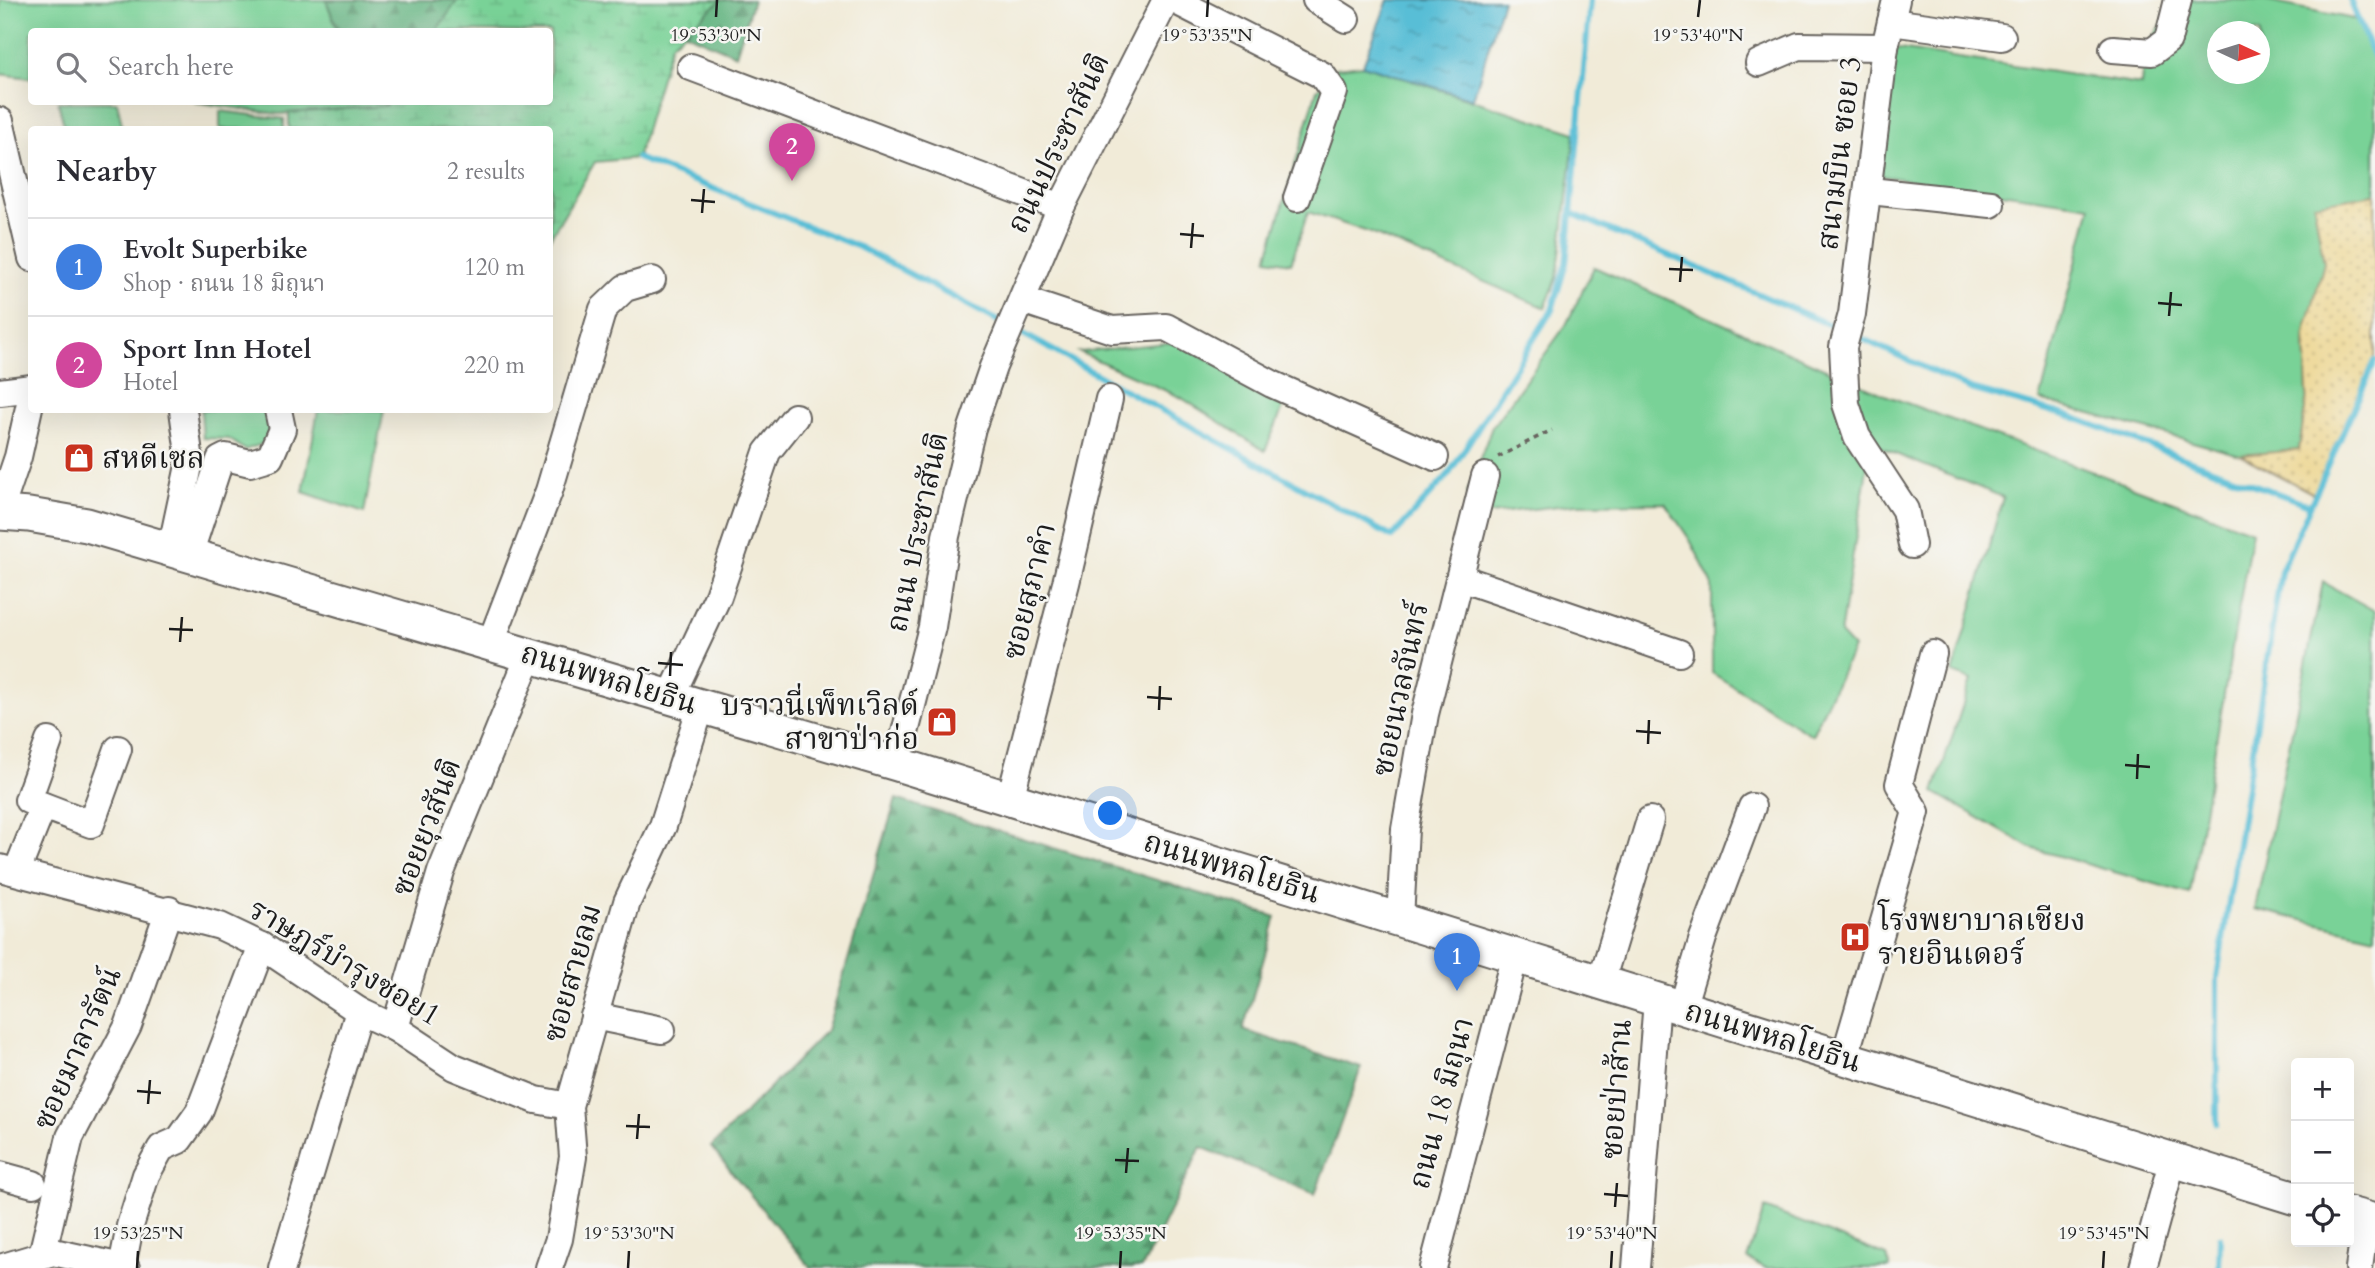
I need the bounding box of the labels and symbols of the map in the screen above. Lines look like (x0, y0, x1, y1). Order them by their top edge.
north arrow (2207, 21, 2270, 84)
text: 19°53'30"N (670, 23, 762, 48)
text: 19°53'35"N (1161, 23, 1253, 48)
text: 19°53'40"N (1652, 23, 1744, 48)
street label: ถนนประชาสันติ (997, 46, 1120, 240)
street label: สนามบิน ซอย 3 (1807, 54, 1872, 252)
pin: 2 (769, 123, 815, 181)
street label: ถนน ประชาสันติ (876, 428, 959, 636)
place label: สหดีเซล (102, 438, 205, 479)
shop icon: สหดีเซล (62, 441, 96, 475)
street label: ซอยสุภาคำ (993, 518, 1066, 664)
street label: ซอยนวลจันทร์ (1362, 598, 1439, 780)
street label: ถนนพหลโยธิน (516, 631, 702, 725)
place label: บราวนี่เพ็ทเวิลด์ สาขาป่าก่อ (721, 683, 919, 760)
shop icon: บราวนี่เพ็ทเวิลด์ สาขาป่าก่อ (925, 705, 959, 739)
street label: ซอยยุวสันติ (381, 752, 471, 902)
your location (1093, 796, 1127, 830)
street label: ถนนพหลโยธิน (1139, 820, 1325, 914)
street label: ราษฎร์บำรุงซอย1 (241, 889, 448, 1036)
street label: ซอยสายลม (533, 899, 612, 1047)
place label: โรงพยาบาลเชียง รายอินเดอร์ (1877, 899, 2086, 975)
hospital icon: โรงพยาบาลเชียง รายอินเดอร์ (1838, 920, 1872, 954)
pin: 1 (1434, 933, 1480, 991)
street label: ซอยมาลารัตน์ (23, 960, 132, 1136)
street label: ถนนพหลโยธิน (1680, 989, 1866, 1083)
street label: ถนน 18 มิถุนา (1399, 1013, 1484, 1193)
street label: ซอยป่าส้าน (1591, 1018, 1642, 1160)
text: 19°53'25"N (92, 1221, 184, 1246)
text: 19°53'30"N (583, 1221, 675, 1246)
text: 19°53'35"N (1075, 1221, 1167, 1246)
text: 19°53'40"N (1566, 1221, 1658, 1246)
text: 19°53'45"N (2058, 1221, 2150, 1246)

